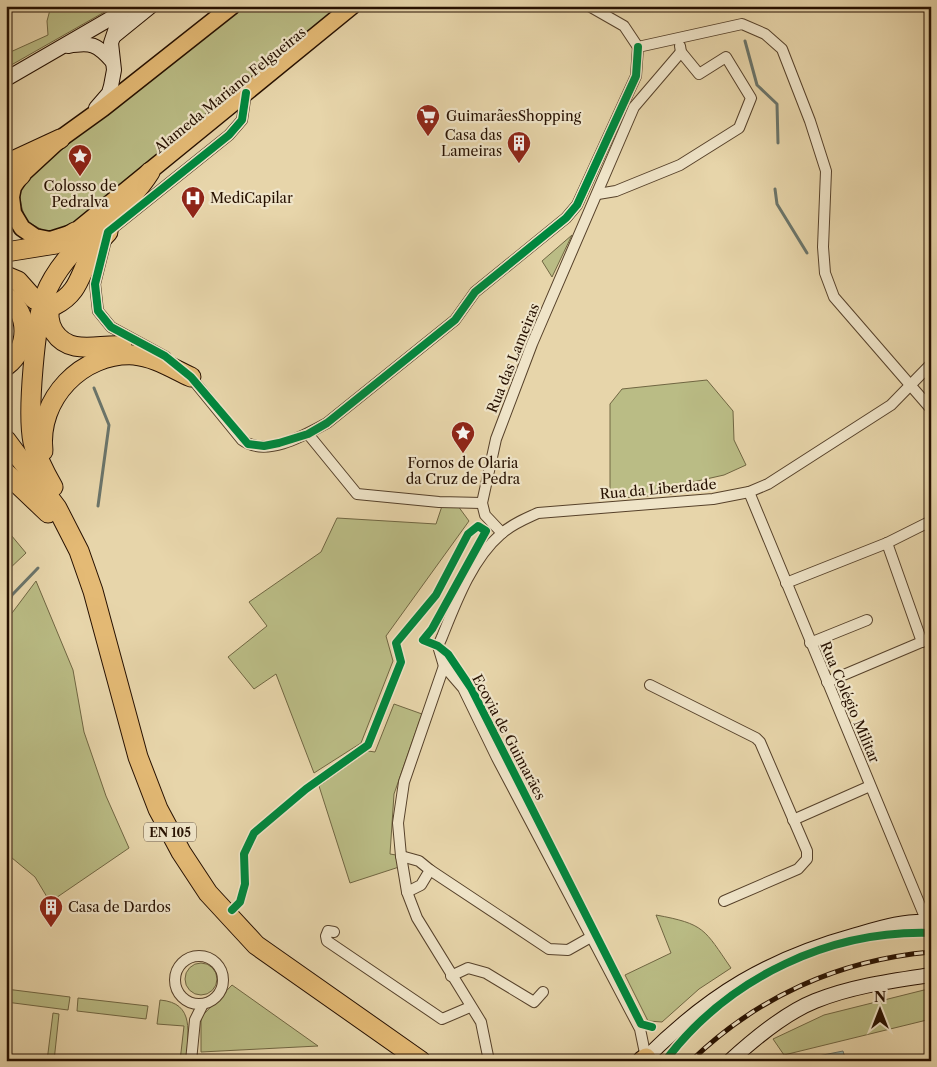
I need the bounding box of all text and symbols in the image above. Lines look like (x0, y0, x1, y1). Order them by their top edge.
street label: Alameda Mariano Felgueiras (150, 23, 310, 157)
supermarket icon: GuimarãesShopping (415, 103, 441, 137)
place label: GuimarãesShopping (446, 107, 582, 125)
place label: Casa das Lameiras (441, 126, 502, 160)
building icon: Casa das Lameiras (506, 130, 532, 164)
place icon: Colosso de Pedralva (67, 143, 93, 177)
place label: Colosso de Pedralva (44, 177, 117, 211)
hospital icon: MediCapilar (180, 185, 206, 219)
place label: MediCapilar (210, 189, 293, 207)
street label: Rua das Lameiras (483, 301, 543, 415)
place icon: Fornos de Olaria da Cruz de Pedra (450, 420, 476, 454)
place label: Fornos de Olaria da Cruz de Pedra (406, 454, 521, 488)
street label: Rua da Liberdade (599, 475, 717, 503)
street label: Rua Colégio Militar (816, 639, 884, 766)
street label: Ecovia de Guimarães (468, 671, 550, 803)
road number: EN 105 (144, 822, 196, 842)
building icon: Casa de Dardos (38, 894, 64, 928)
place label: Casa de Dardos (68, 898, 171, 916)
north arrow (854, 984, 904, 1034)
text: N (874, 988, 886, 1006)

